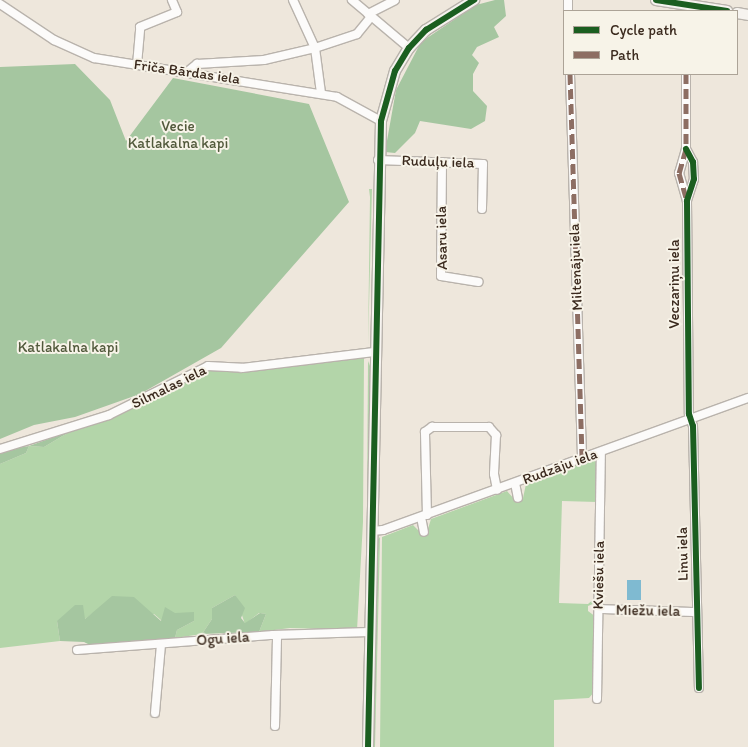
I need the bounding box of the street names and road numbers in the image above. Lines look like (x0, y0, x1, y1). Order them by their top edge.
street label: Friča Bārdas iela (132, 56, 242, 88)
street label: Ruduļu iela (401, 152, 475, 172)
street label: Asaru iela (432, 206, 452, 270)
street label: Miltenāju iela (565, 223, 587, 311)
street label: Veczariņu iela (666, 239, 684, 329)
street label: Silmalas iela (129, 361, 209, 413)
street label: Rudzāju iela (520, 445, 600, 489)
street label: Linu iela (674, 527, 692, 581)
street label: Kviešu iela (589, 541, 609, 609)
street label: Miežu iela (616, 601, 680, 621)
street label: Ogu iela (196, 628, 250, 650)

